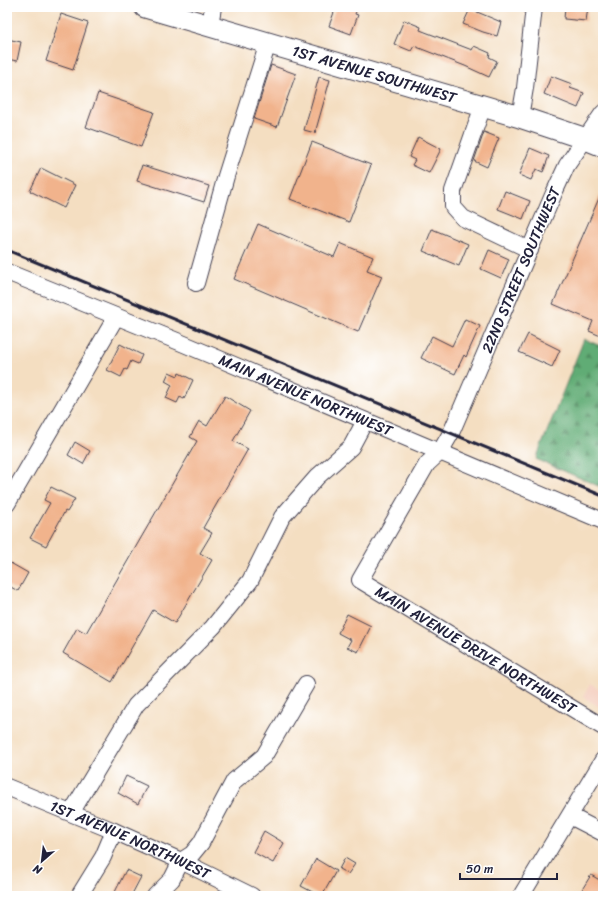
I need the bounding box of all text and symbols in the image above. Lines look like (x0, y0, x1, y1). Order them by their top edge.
street label: 1ST AVENUE SOUTHWEST (289, 38, 461, 111)
street label: 22ND STREET SOUTHWEST (474, 181, 568, 357)
street label: MAIN AVENUE NORTHWEST (215, 347, 397, 444)
street label: MAIN AVENUE DRIVE NORTHWEST (370, 579, 582, 722)
street label: 1ST AVENUE NORTHWEST (46, 793, 216, 887)
north arrow (22, 841, 62, 881)
scale bar (460, 855, 557, 881)
text: 50 m (466, 858, 493, 880)
text: N (29, 859, 46, 880)

